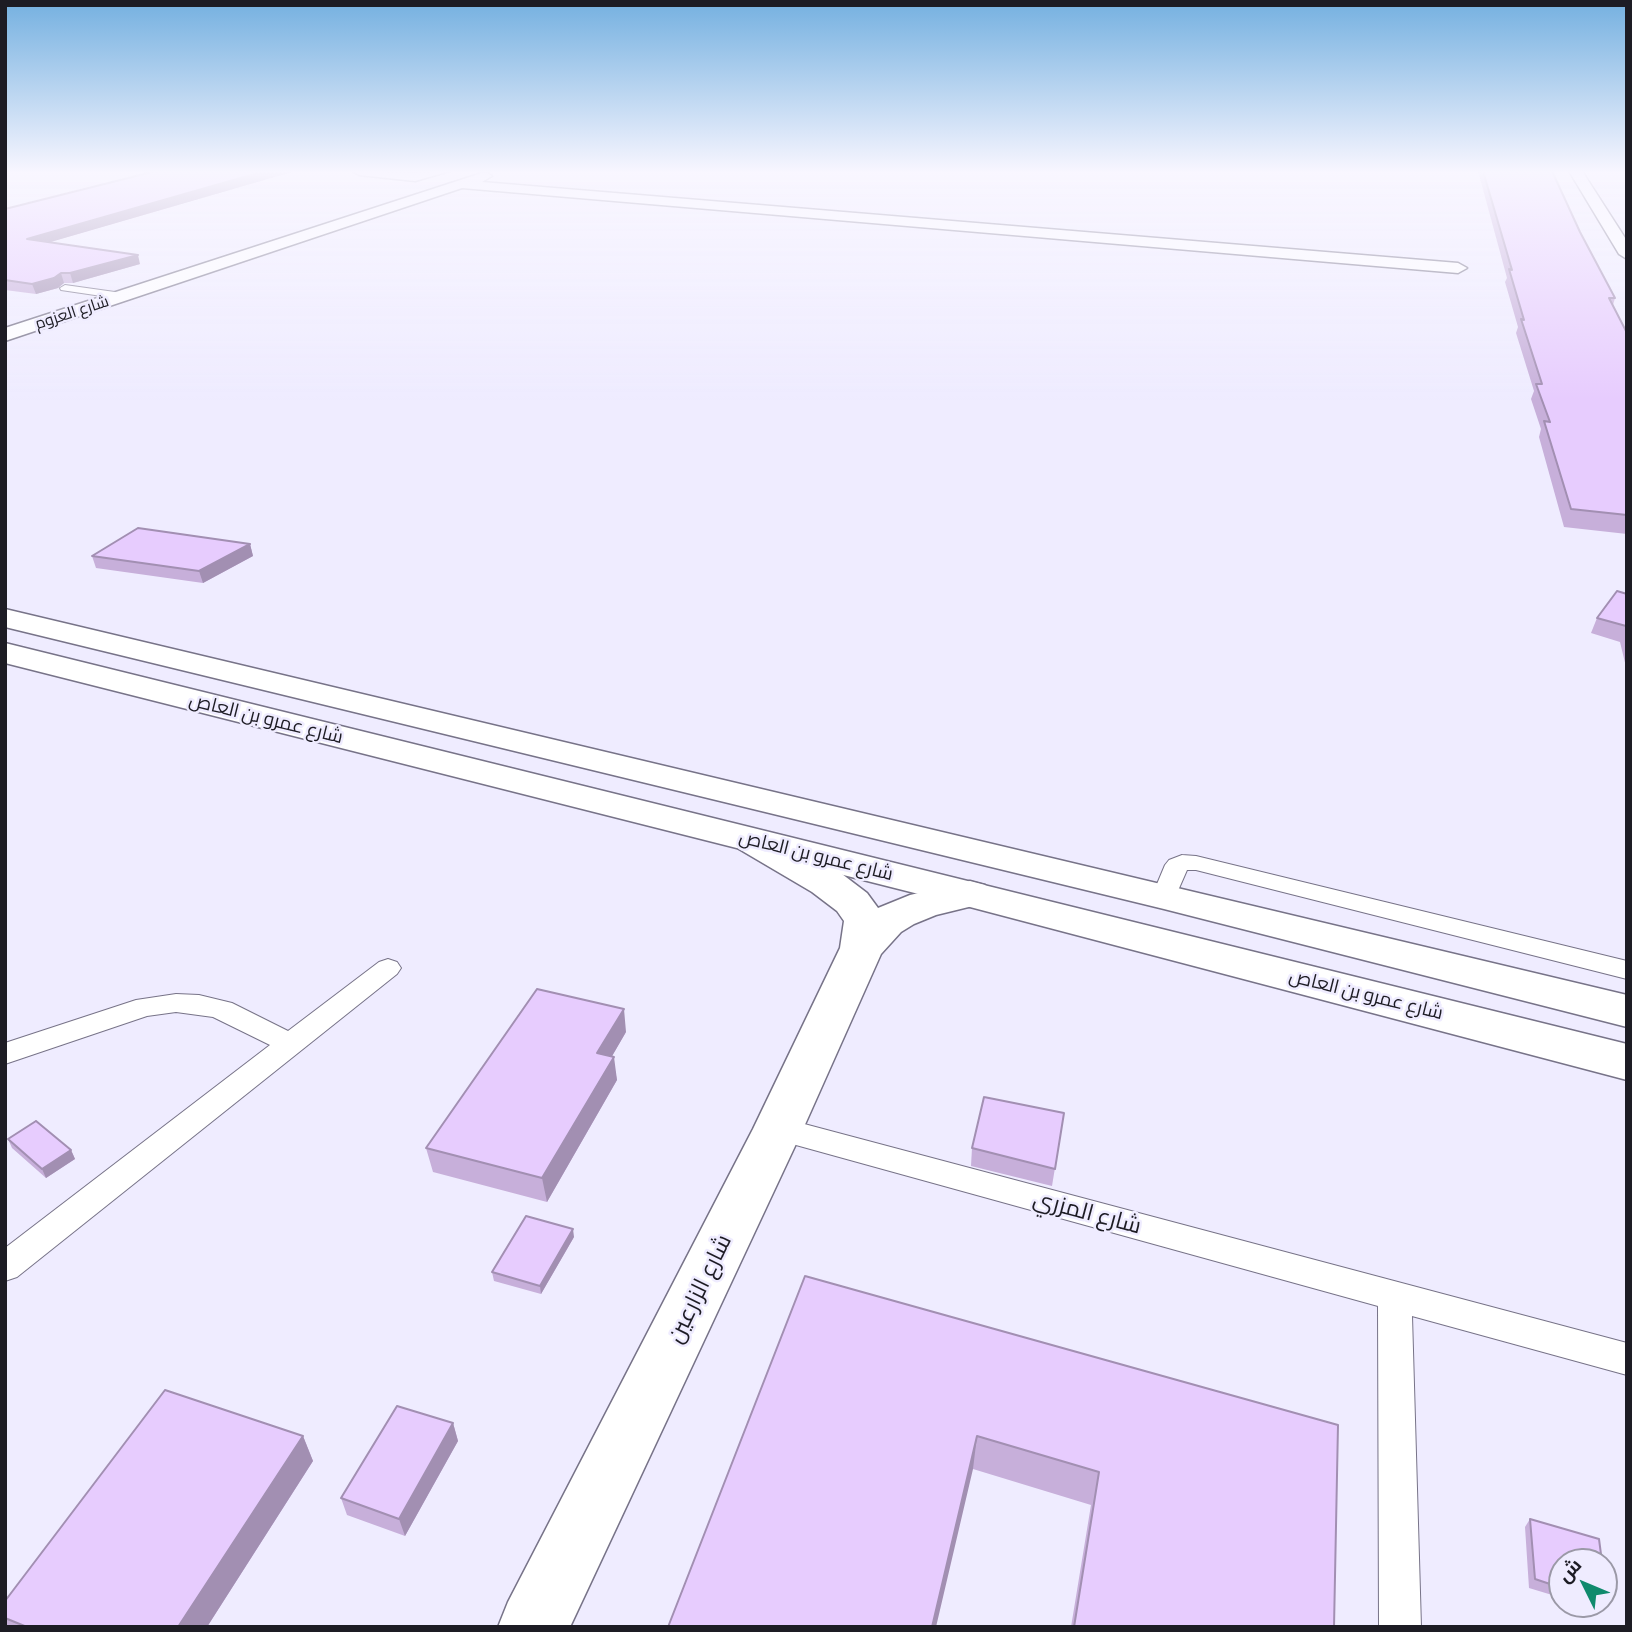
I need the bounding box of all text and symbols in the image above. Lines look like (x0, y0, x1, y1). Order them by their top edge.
street label: شارع العزوم (33, 292, 111, 334)
street label: شارع عمرو بن العاص (187, 689, 345, 749)
street label: شارع عمرو بن العاص (737, 826, 895, 886)
street label: شارع عمرو بن العاص (1287, 965, 1445, 1025)
street label: شارع المزري (1030, 1185, 1144, 1241)
street label: شارع الزارعين (662, 1230, 738, 1348)
north arrow (1548, 1548, 1618, 1618)
text: ش (1552, 1553, 1586, 1587)

